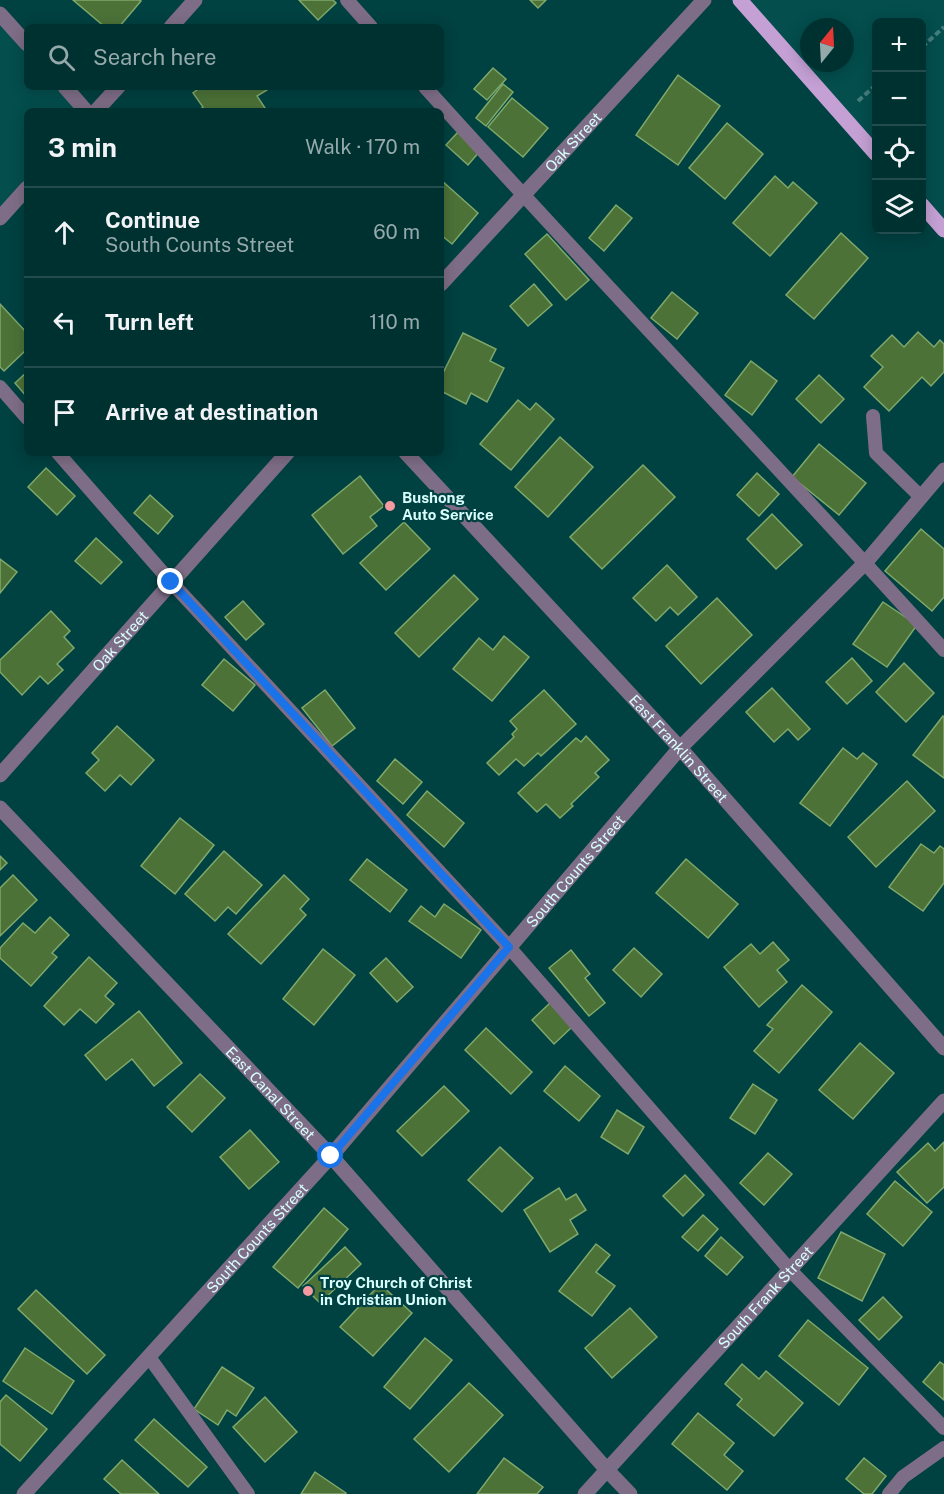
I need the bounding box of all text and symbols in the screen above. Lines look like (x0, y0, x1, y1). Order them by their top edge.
north arrow (800, 18, 854, 72)
map controls (872, 18, 926, 234)
button: + (872, 18, 926, 72)
search box (24, 24, 444, 90)
icon: search (45, 41, 78, 74)
text: Search here (93, 44, 217, 70)
button: − (872, 72, 926, 126)
street label: Oak Street (541, 108, 605, 175)
button: locate (872, 126, 926, 180)
text: 3 min (48, 132, 117, 163)
text: Walk · 170 m (305, 135, 420, 159)
button: layers (872, 180, 926, 234)
text: Continue (105, 207, 200, 233)
icon: ahead (48, 216, 81, 249)
text: 60 m (373, 220, 420, 244)
text: South Counts Street (105, 233, 294, 257)
icon: left (48, 306, 81, 339)
text: Turn left (105, 309, 194, 335)
text: 110 m (369, 310, 420, 334)
icon: arrive (48, 396, 81, 429)
text: Arrive at destination (105, 399, 318, 425)
place label: Bushong Auto Service (402, 489, 494, 523)
marker: Bushong Auto Service (383, 499, 397, 513)
route end (157, 568, 183, 594)
street label: Oak Street (88, 607, 151, 674)
street label: East Franklin Street (626, 691, 732, 805)
street label: South Counts Street (522, 811, 628, 930)
street label: East Canal Street (223, 1043, 319, 1143)
route start (317, 1142, 343, 1168)
street label: South Counts Street (203, 1179, 311, 1296)
street label: South Frank Street (714, 1242, 816, 1352)
place label: Troy Church of Christ in Christian Union (320, 1274, 472, 1308)
marker: Troy Church of Christ in Christian Union (301, 1284, 315, 1298)

